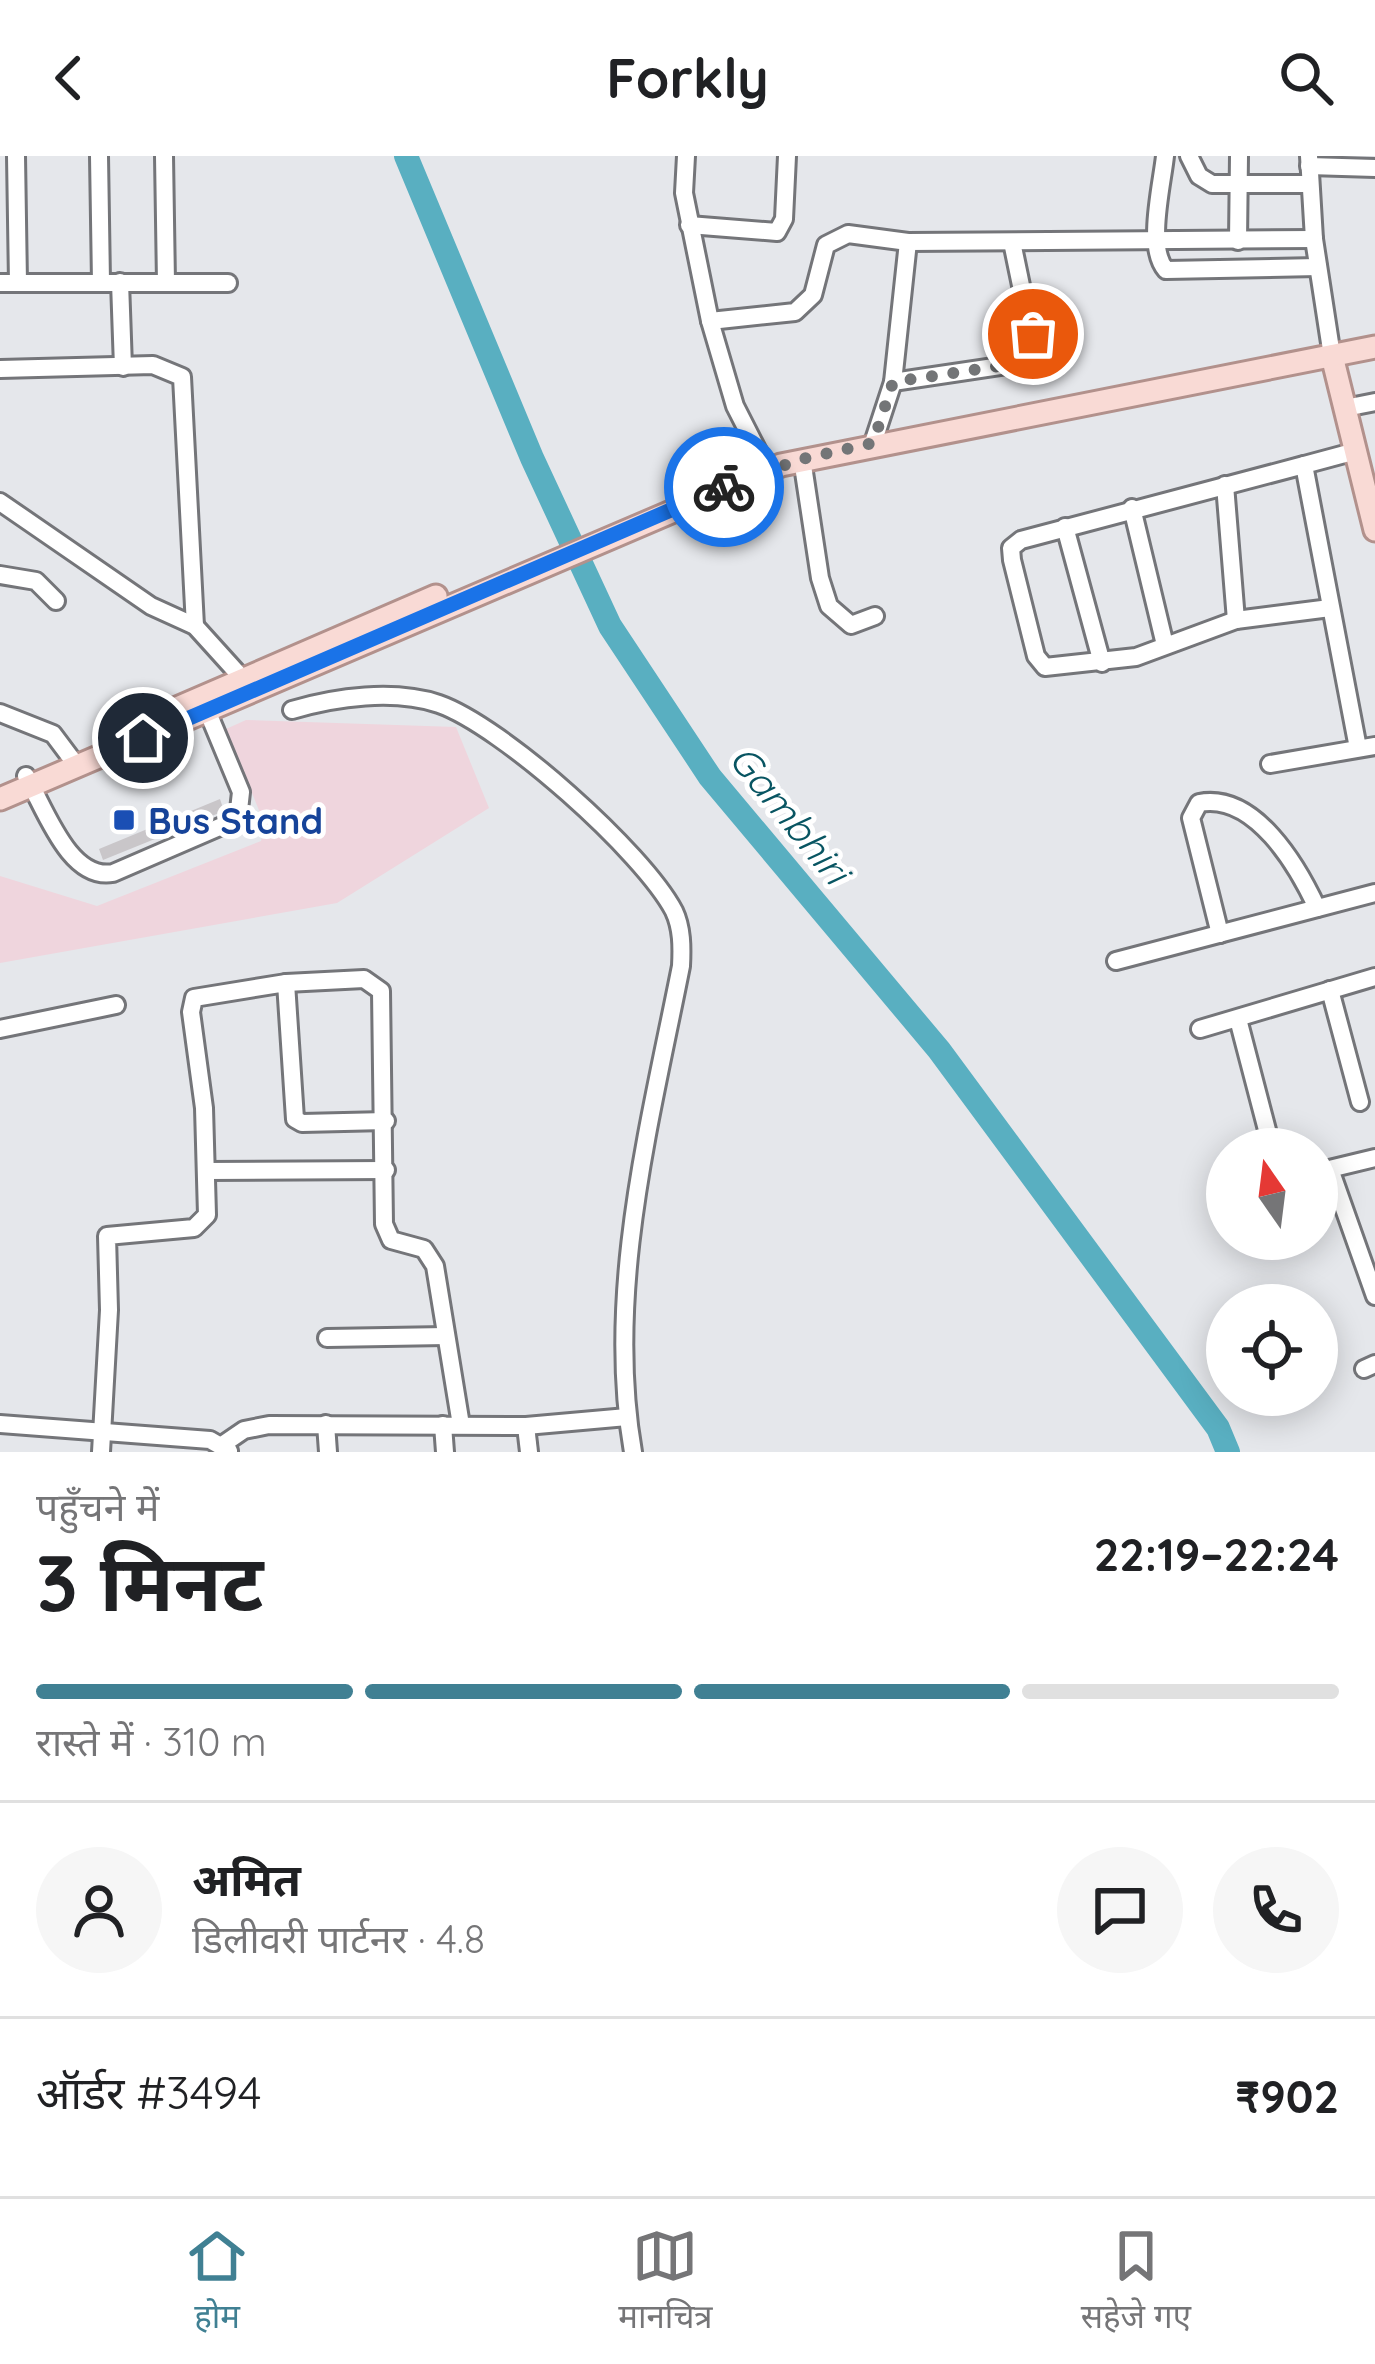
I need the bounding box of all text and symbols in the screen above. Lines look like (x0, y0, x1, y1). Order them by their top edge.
text: Forkly (606, 44, 769, 112)
icon: back (36, 45, 102, 111)
icon: search (1273, 45, 1339, 111)
pin (982, 283, 1084, 385)
icon: bag (1000, 301, 1066, 367)
courier (664, 427, 784, 547)
icon: bike (691, 454, 757, 520)
pin (92, 687, 194, 789)
icon: home (110, 705, 176, 771)
water label: Gambhiri (719, 735, 864, 897)
place label: Bus Stand (148, 798, 323, 843)
marker: Bus Stand (111, 807, 137, 833)
north arrow (1206, 1128, 1338, 1260)
map controls (1206, 1128, 1338, 1416)
button: locate (1206, 1284, 1338, 1416)
text: पहुँचने में (36, 1482, 159, 1531)
text: 22:19–22:24 (1094, 1526, 1339, 1582)
text: 3 मिनट (36, 1533, 263, 1631)
text: रास्ते में · 310 m (36, 1717, 267, 1766)
button: person (36, 1847, 162, 1973)
button: chat (1057, 1847, 1183, 1973)
button: phone (1213, 1847, 1339, 1973)
text: अमित (192, 1851, 301, 1907)
text: डिलीवरी पार्टनर · 4.8 (192, 1914, 485, 1963)
text: ऑर्डर #3494 (36, 2064, 261, 2120)
text: ₹902 (1235, 2068, 1339, 2124)
tab: होम (184, 2223, 250, 2341)
tab: मानचित्र (618, 2223, 713, 2341)
tab: सहेजे गए (1081, 2223, 1191, 2341)

